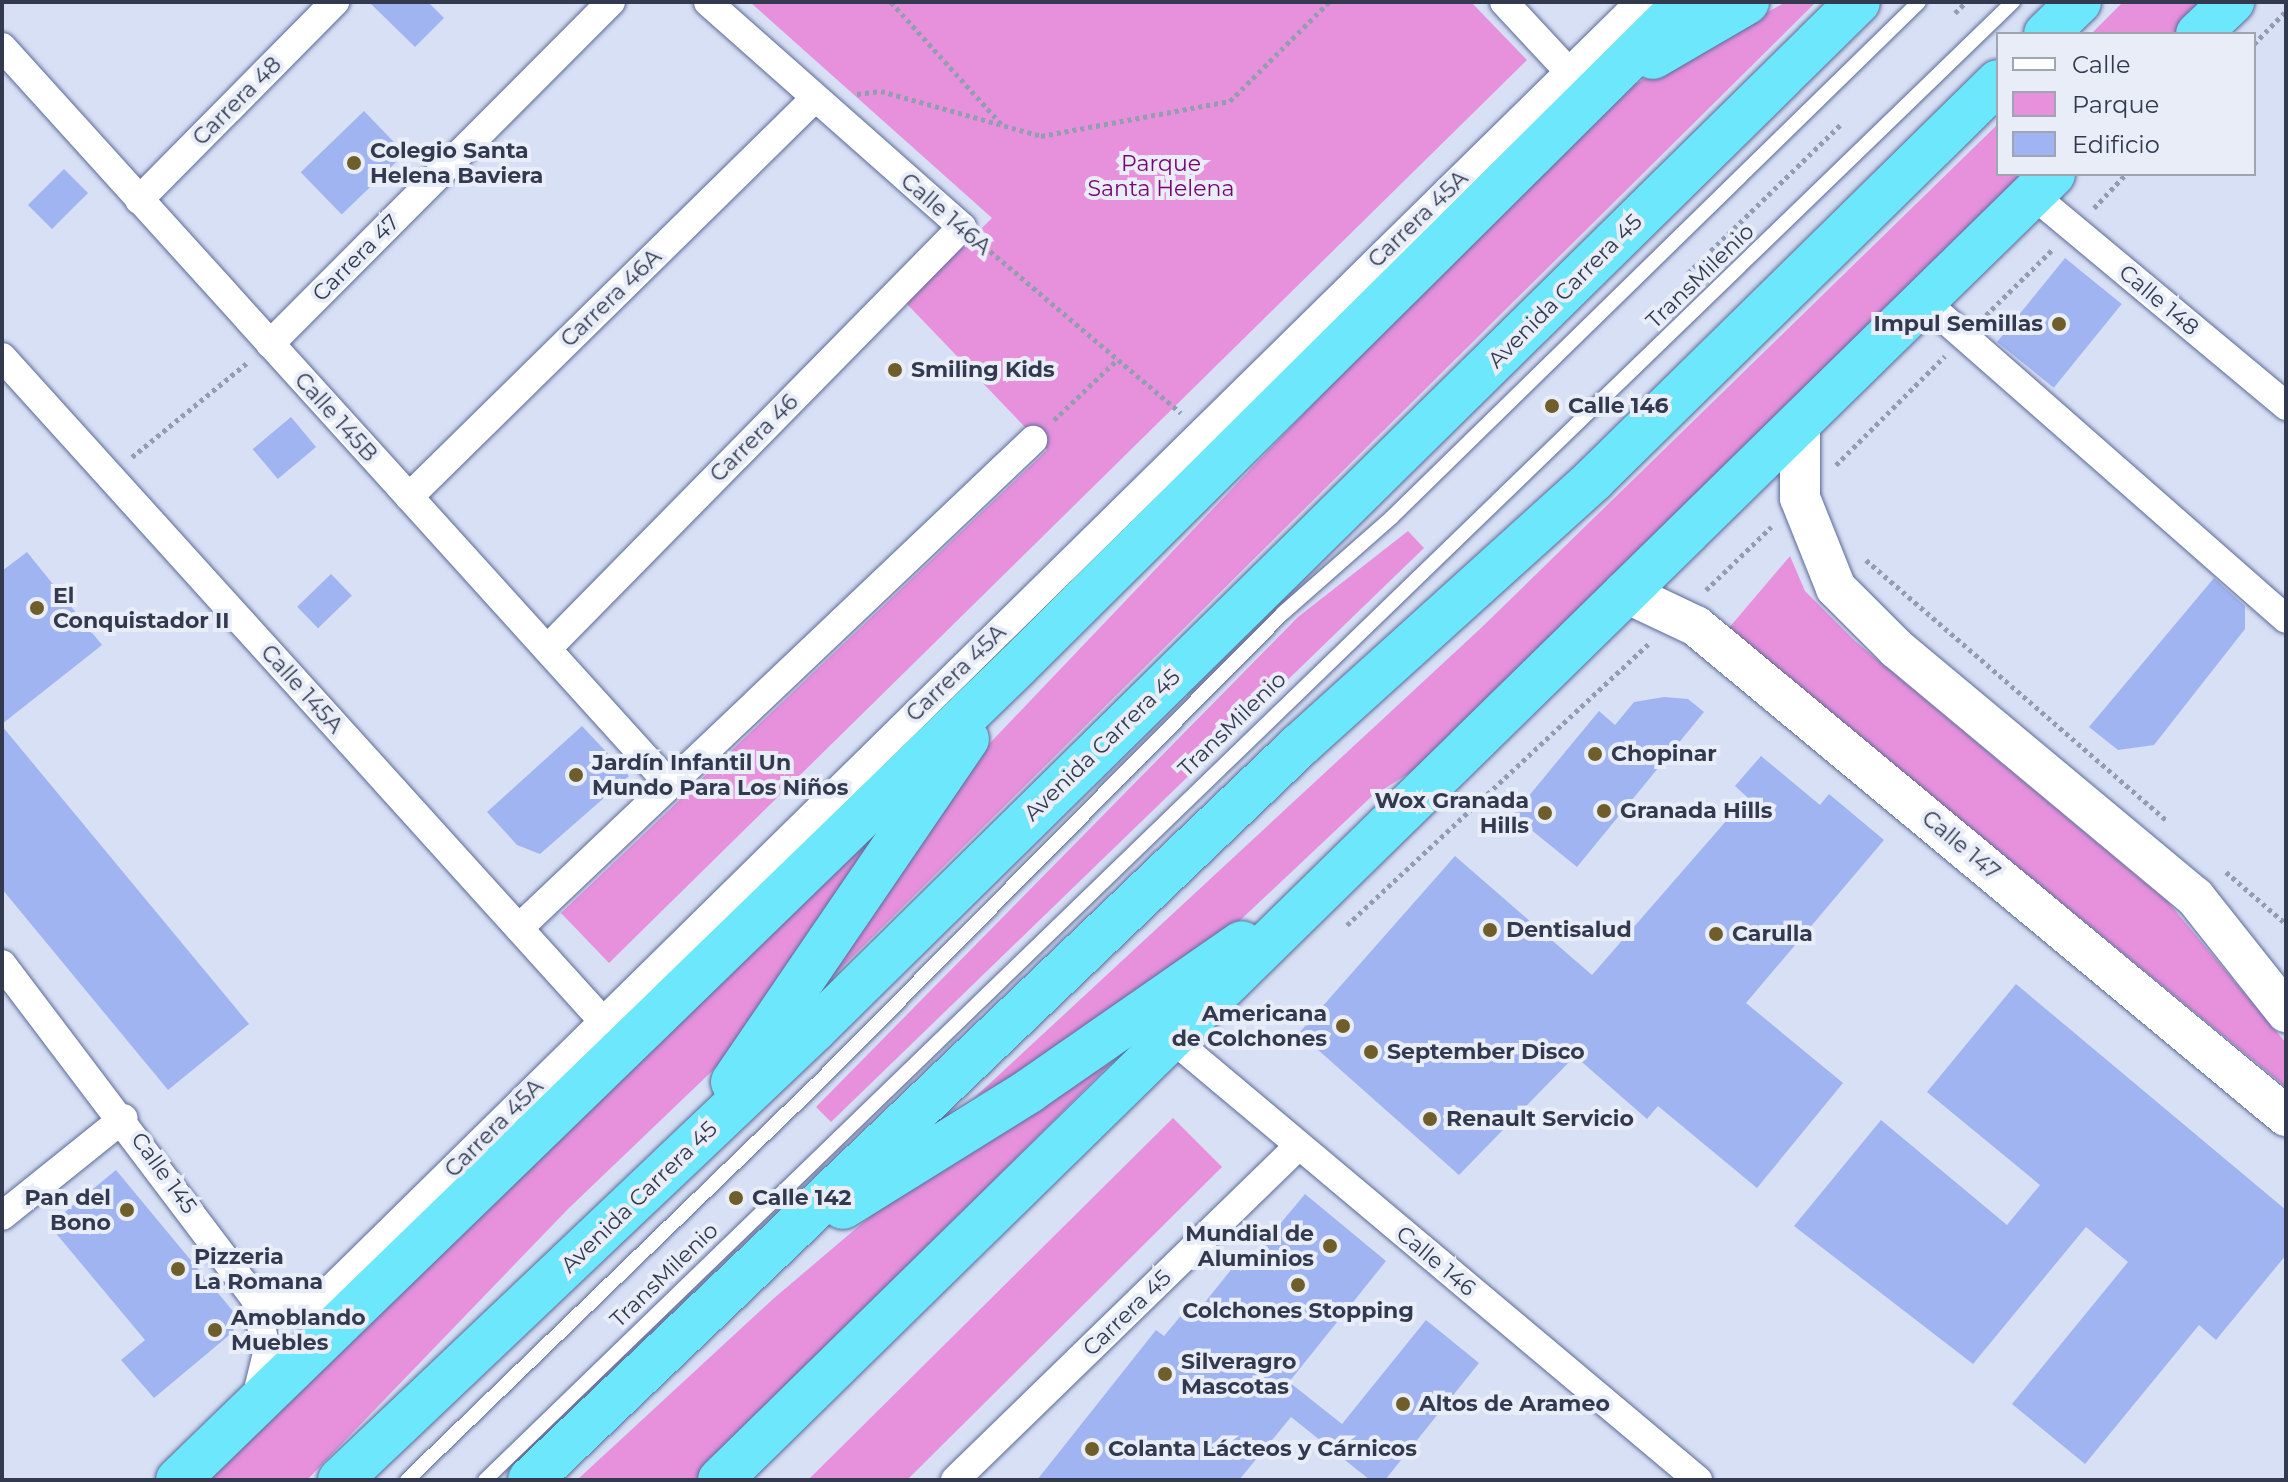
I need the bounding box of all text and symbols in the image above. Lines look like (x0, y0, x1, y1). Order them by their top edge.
legend (1996, 32, 2256, 176)
text: Calle (2072, 50, 2130, 79)
street label: Carrera 48 (187, 51, 287, 151)
text: Parque (2072, 90, 2159, 119)
text: Edificio (2072, 130, 2160, 159)
place label: Colegio Santa Helena Baviera (370, 137, 543, 188)
park label: Parque Santa Helena (1088, 150, 1234, 202)
marker: Colegio Santa Helena Baviera (345, 154, 363, 172)
street label: Carrera 45A (1363, 165, 1473, 273)
street label: Calle 146A (895, 168, 997, 260)
street label: Avenida Carrera 45 (1482, 208, 1648, 374)
street label: Carrera 47 (307, 209, 405, 307)
street label: TransMilenio (1641, 218, 1759, 334)
street label: Carrera 46A (555, 244, 667, 352)
street label: Calle 148 (2114, 259, 2204, 341)
place label: Impul Semillas (1873, 311, 2043, 337)
marker: Impul Semillas (2050, 315, 2068, 333)
place label: Smiling Kids (911, 357, 1055, 383)
marker: Smiling Kids (886, 361, 904, 379)
street label: Calle 145B (289, 367, 383, 467)
street label: Carrera 46 (705, 389, 803, 487)
place label: Calle 146 (1568, 393, 1669, 419)
marker: Calle 146 (1543, 397, 1561, 415)
place label: El Conquistador II (53, 582, 229, 634)
marker: El Conquistador II (28, 599, 46, 617)
street label: Carrera 45A (901, 619, 1011, 727)
street label: Calle 145A (255, 639, 349, 739)
street label: Avenida Carrera 45 (1018, 664, 1186, 826)
street label: TransMilenio (1173, 666, 1291, 782)
place label: Chopinar (1611, 741, 1717, 767)
marker: Chopinar (1586, 745, 1604, 763)
place label: Jardín Infantil Un Mundo Para Los Niños (592, 749, 848, 800)
marker: Jardín Infantil Un Mundo Para Los Niños (567, 766, 585, 784)
place label: Wox Granada Hills (1374, 787, 1529, 838)
place label: Granada Hills (1620, 798, 1772, 824)
marker: Granada Hills (1595, 802, 1613, 820)
marker: Wox Granada Hills (1536, 804, 1554, 822)
street label: Calle 147 (1917, 805, 2005, 885)
place label: Dentisalud (1506, 917, 1632, 943)
marker: Dentisalud (1481, 921, 1499, 939)
place label: Carulla (1732, 921, 1813, 947)
marker: Carulla (1707, 925, 1725, 943)
place label: Americana de Colchones (1172, 1000, 1327, 1052)
marker: Americana de Colchones (1334, 1017, 1352, 1035)
place label: September Disco (1387, 1039, 1585, 1065)
marker: September Disco (1362, 1043, 1380, 1061)
street label: Carrera 45A (439, 1073, 549, 1183)
place label: Renault Servicio (1446, 1106, 1634, 1132)
marker: Renault Servicio (1421, 1110, 1439, 1128)
street label: Avenida Carrera 45 (555, 1116, 723, 1278)
street label: Calle 145 (126, 1127, 202, 1219)
place label: Pan del Bono (24, 1184, 111, 1236)
place label: Calle 142 (752, 1185, 852, 1211)
marker: Calle 142 (727, 1189, 745, 1207)
marker: Pan del Bono (118, 1201, 136, 1219)
street label: TransMilenio (605, 1217, 723, 1333)
place label: Mundial de Aluminios (1185, 1220, 1314, 1272)
street label: Calle 146 (1391, 1220, 1481, 1302)
marker: Mundial de Aluminios (1321, 1237, 1339, 1255)
place label: Pizzeria La Romana (194, 1243, 323, 1294)
marker: Pizzeria La Romana (169, 1260, 187, 1278)
street label: Carrera 45 (1077, 1264, 1177, 1362)
marker: Colchones Stopping (1289, 1276, 1307, 1294)
place label: Colchones Stopping (1182, 1298, 1414, 1324)
place label: Amoblando Muebles (231, 1304, 366, 1356)
marker: Amoblando Muebles (206, 1321, 224, 1339)
place label: Silveragro Mascotas (1181, 1348, 1296, 1400)
marker: Silveragro Mascotas (1156, 1365, 1174, 1383)
place label: Altos de Arameo (1419, 1391, 1610, 1417)
marker: Altos de Arameo (1394, 1395, 1412, 1413)
place label: Colanta Lácteos y Cárnicos (1108, 1436, 1417, 1462)
marker: Colanta Lácteos y Cárnicos (1083, 1440, 1101, 1458)

